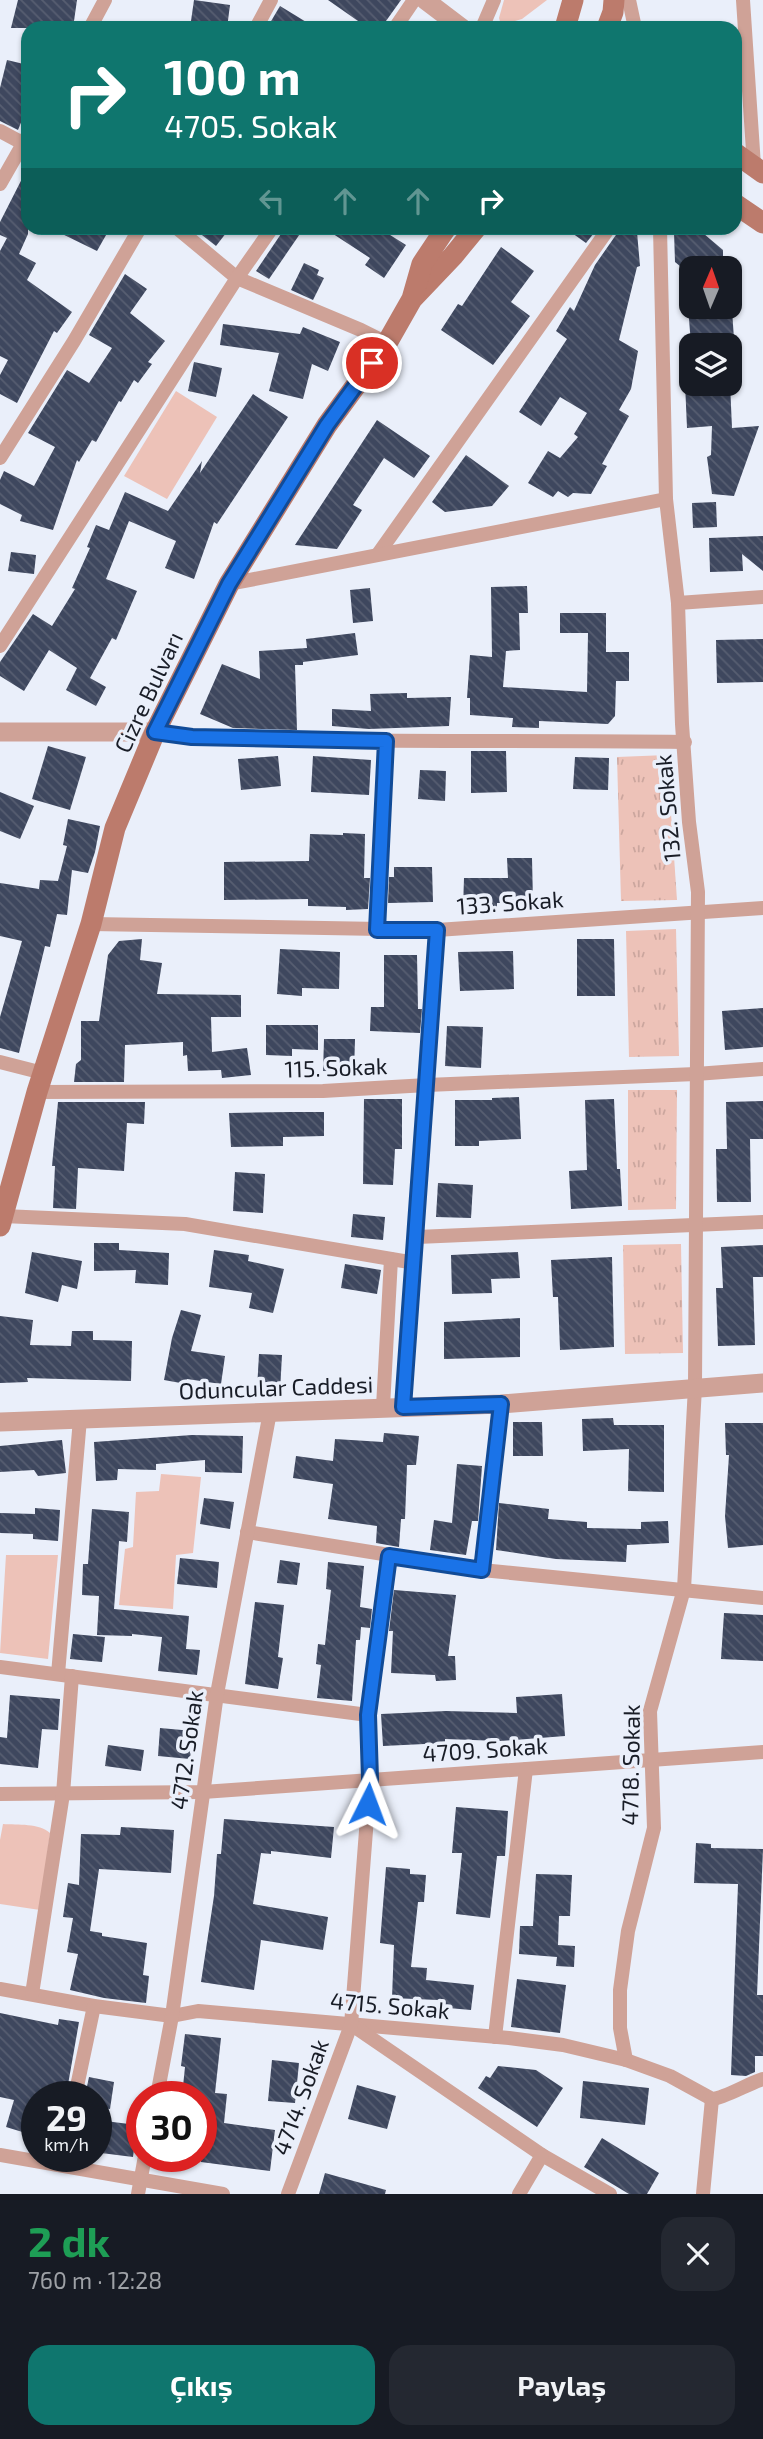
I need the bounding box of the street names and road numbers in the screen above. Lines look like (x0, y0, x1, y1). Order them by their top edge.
street label: Cizre Bulvarı (108, 627, 188, 757)
street label: 132. Sokak (648, 753, 686, 863)
street label: 133. Sokak (456, 884, 565, 920)
street label: 115. Sokak (284, 1051, 388, 1083)
street label: Oduncular Caddesi (178, 1370, 374, 1404)
street label: 4712. Sokak (164, 1688, 208, 1812)
street label: 4718. Sokak (615, 1704, 645, 1826)
street label: 4709. Sokak (421, 1731, 549, 1767)
street label: 4715. Sokak (329, 1986, 451, 2024)
street label: 4714. Sokak (266, 2035, 334, 2159)

